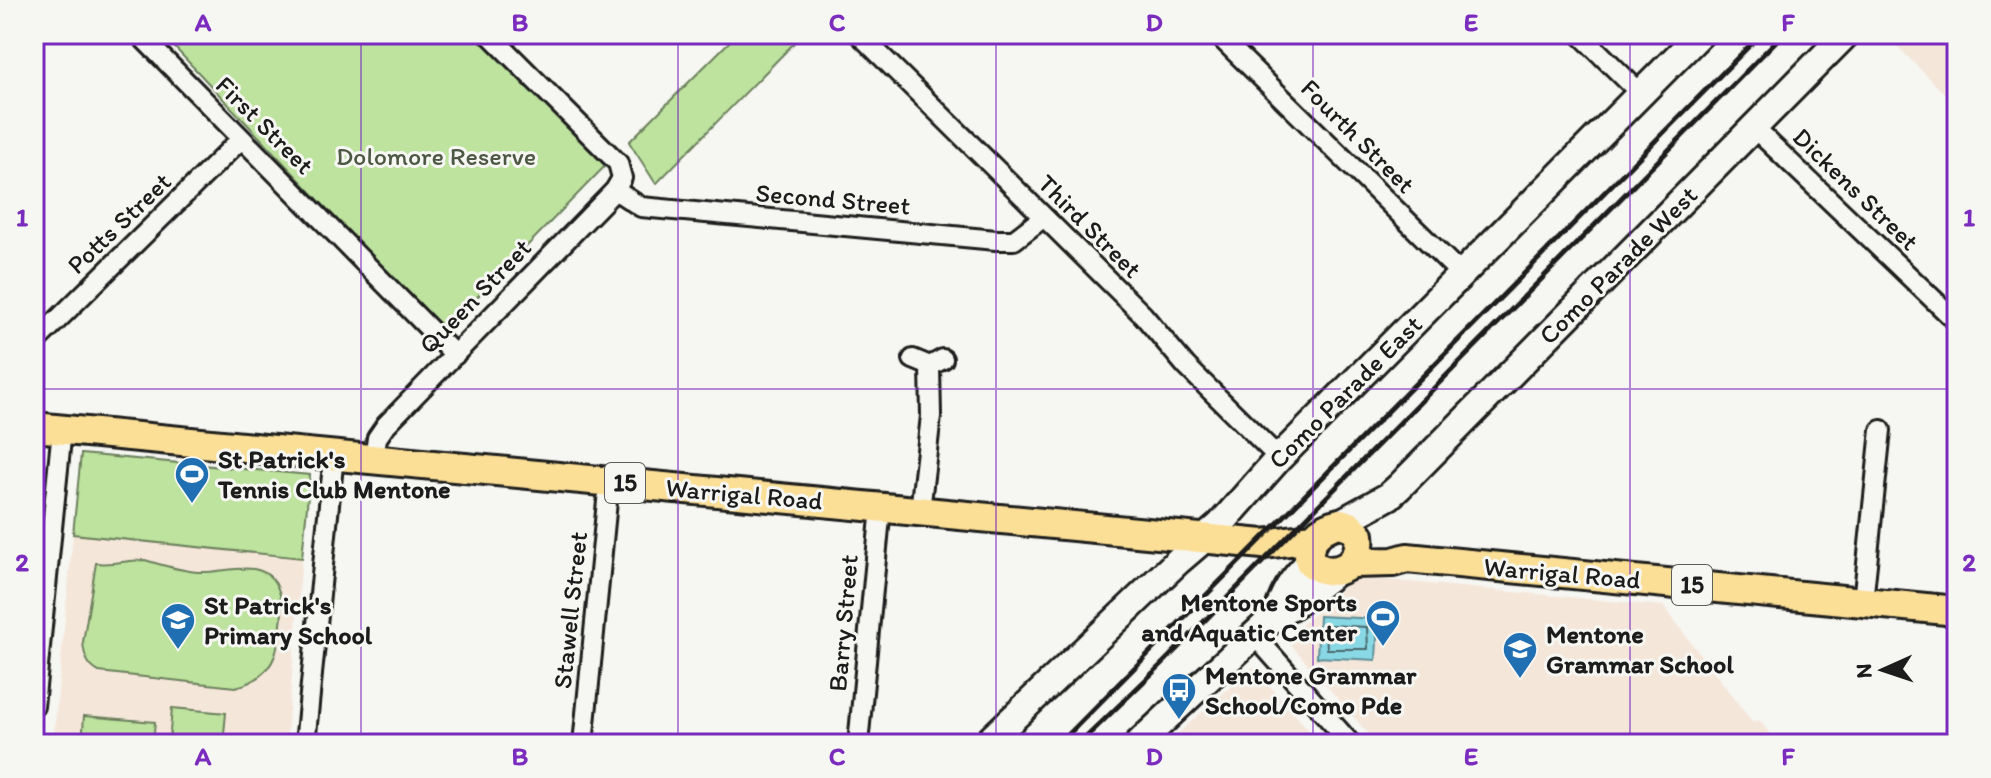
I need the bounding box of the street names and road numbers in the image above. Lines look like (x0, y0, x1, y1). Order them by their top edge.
street label: First Street (209, 69, 321, 181)
street label: Fourth Street (1294, 72, 1422, 200)
street label: Dickens Street (1786, 121, 1926, 257)
street label: Potts Street (60, 165, 178, 281)
street label: Third Street (1031, 167, 1149, 285)
street label: Second Street (754, 176, 912, 222)
street label: Como Parade West (1532, 179, 1704, 351)
street label: Queen Street (412, 232, 538, 360)
street label: Como Parade East (1262, 308, 1429, 475)
road number: 15 (605, 463, 645, 503)
street label: Warrigal Road (664, 471, 824, 517)
street label: Stawell Street (546, 530, 594, 690)
street label: Warrigal Road (1482, 550, 1642, 596)
street label: Barry Street (821, 553, 865, 693)
road number: 15 (1672, 565, 1712, 605)

